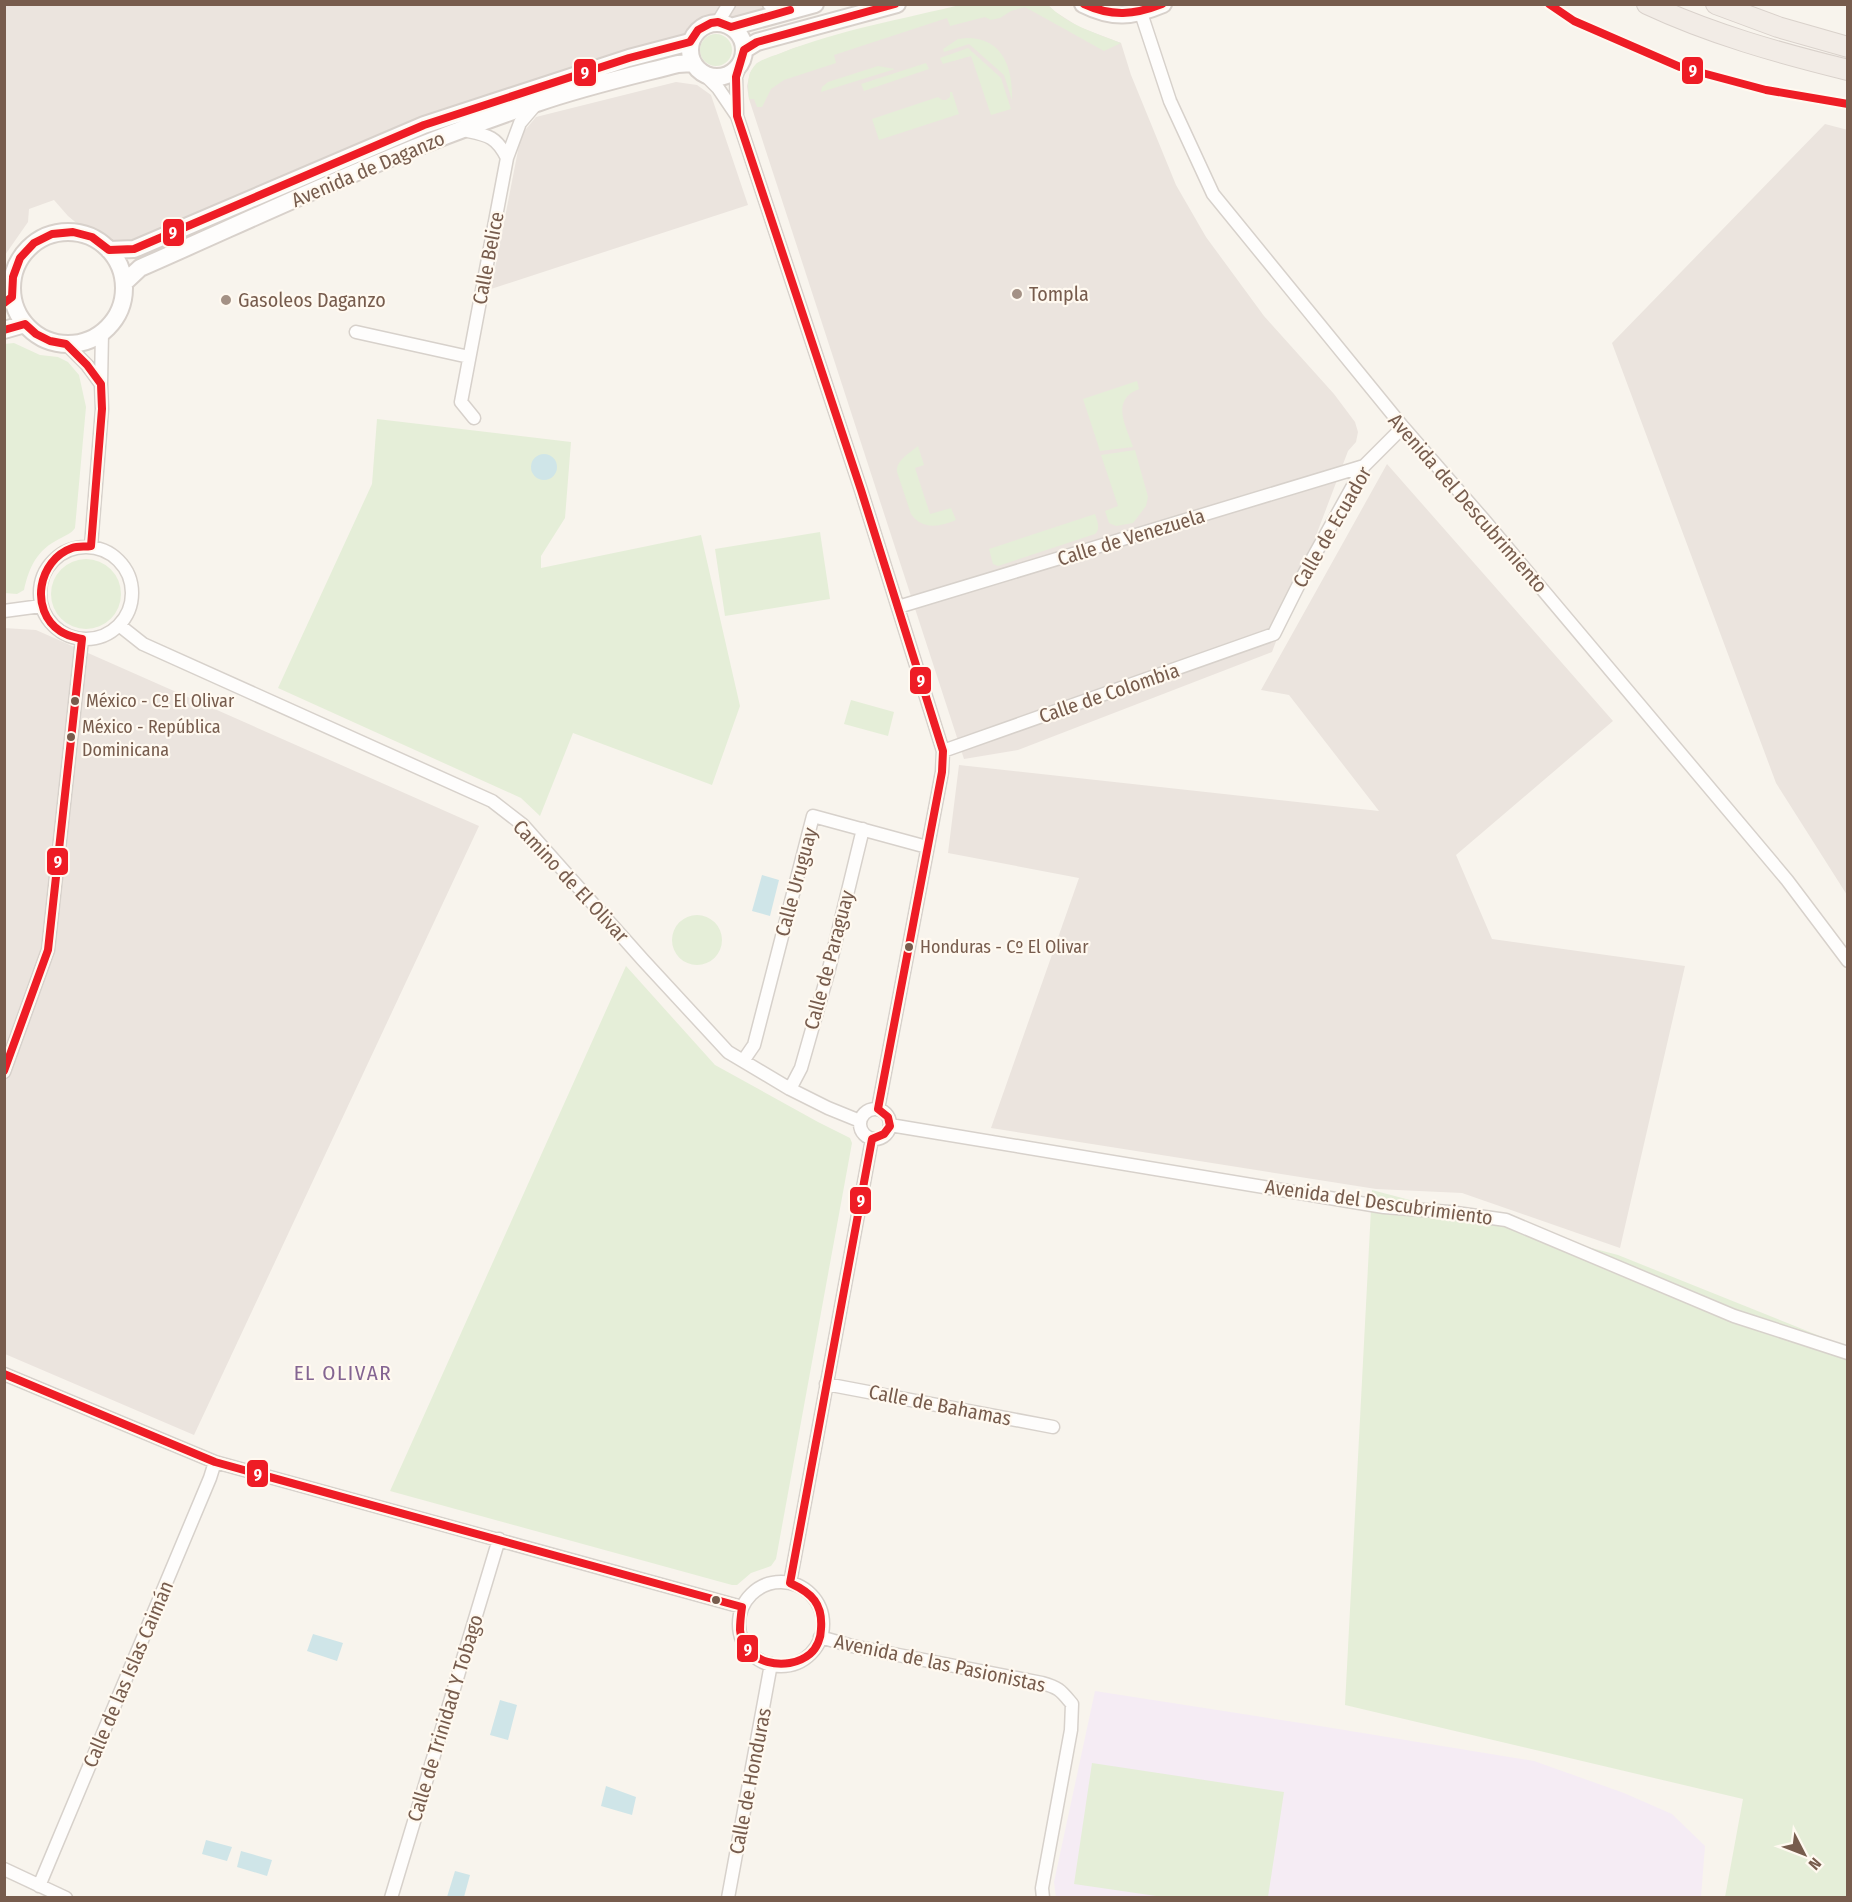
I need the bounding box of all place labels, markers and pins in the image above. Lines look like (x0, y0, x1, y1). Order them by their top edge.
place label: Tompla (1029, 282, 1089, 306)
marker: Tompla (1010, 287, 1024, 301)
place label: Gasoleos Daganzo (238, 288, 386, 312)
marker: Gasoleos Daganzo (219, 293, 233, 307)
place label: México - Cº El Olivar (86, 690, 235, 712)
marker: México - Cº El Olivar (69, 695, 81, 707)
place label: México - República Dominicana (82, 716, 221, 761)
marker: México - República Dominicana (65, 731, 77, 743)
place label: Honduras - Cº El Olivar (920, 936, 1089, 958)
marker: Honduras - Cº El Olivar (903, 941, 915, 953)
unlabelled marker (710, 1594, 722, 1606)

